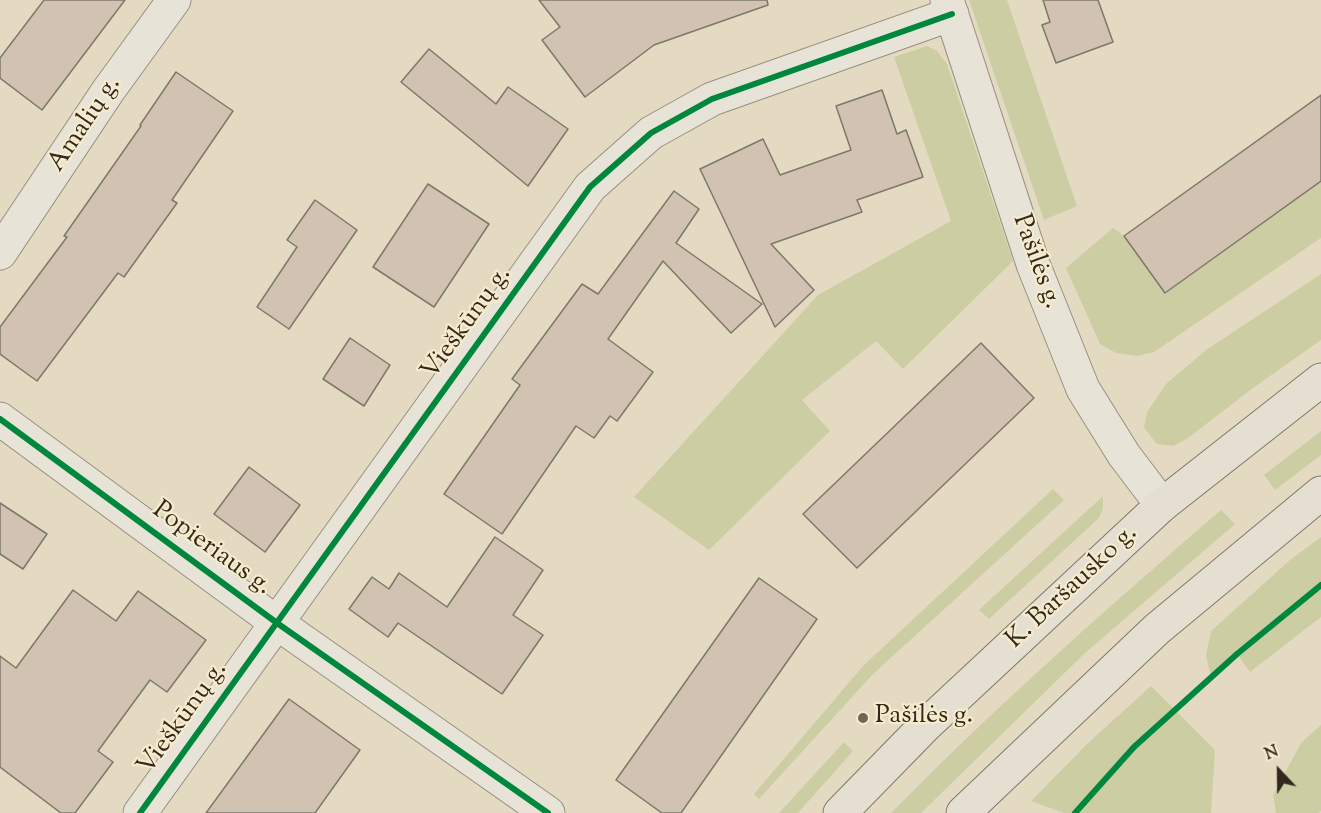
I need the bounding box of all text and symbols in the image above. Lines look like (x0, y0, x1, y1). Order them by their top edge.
street label: Amalių g. (43, 71, 129, 179)
street label: Pašilės g. (1004, 211, 1066, 313)
street label: Vieškūnų g. (416, 261, 520, 387)
street label: Popieriaus g. (145, 496, 277, 604)
street label: K. Baršausko g. (1001, 519, 1145, 657)
street label: Vieškūnų g. (132, 656, 236, 782)
place label: Pašilės g. (875, 702, 973, 734)
marker: Pašilės g. (856, 711, 870, 725)
north arrow (1249, 741, 1309, 801)
text: N (1262, 741, 1282, 767)

